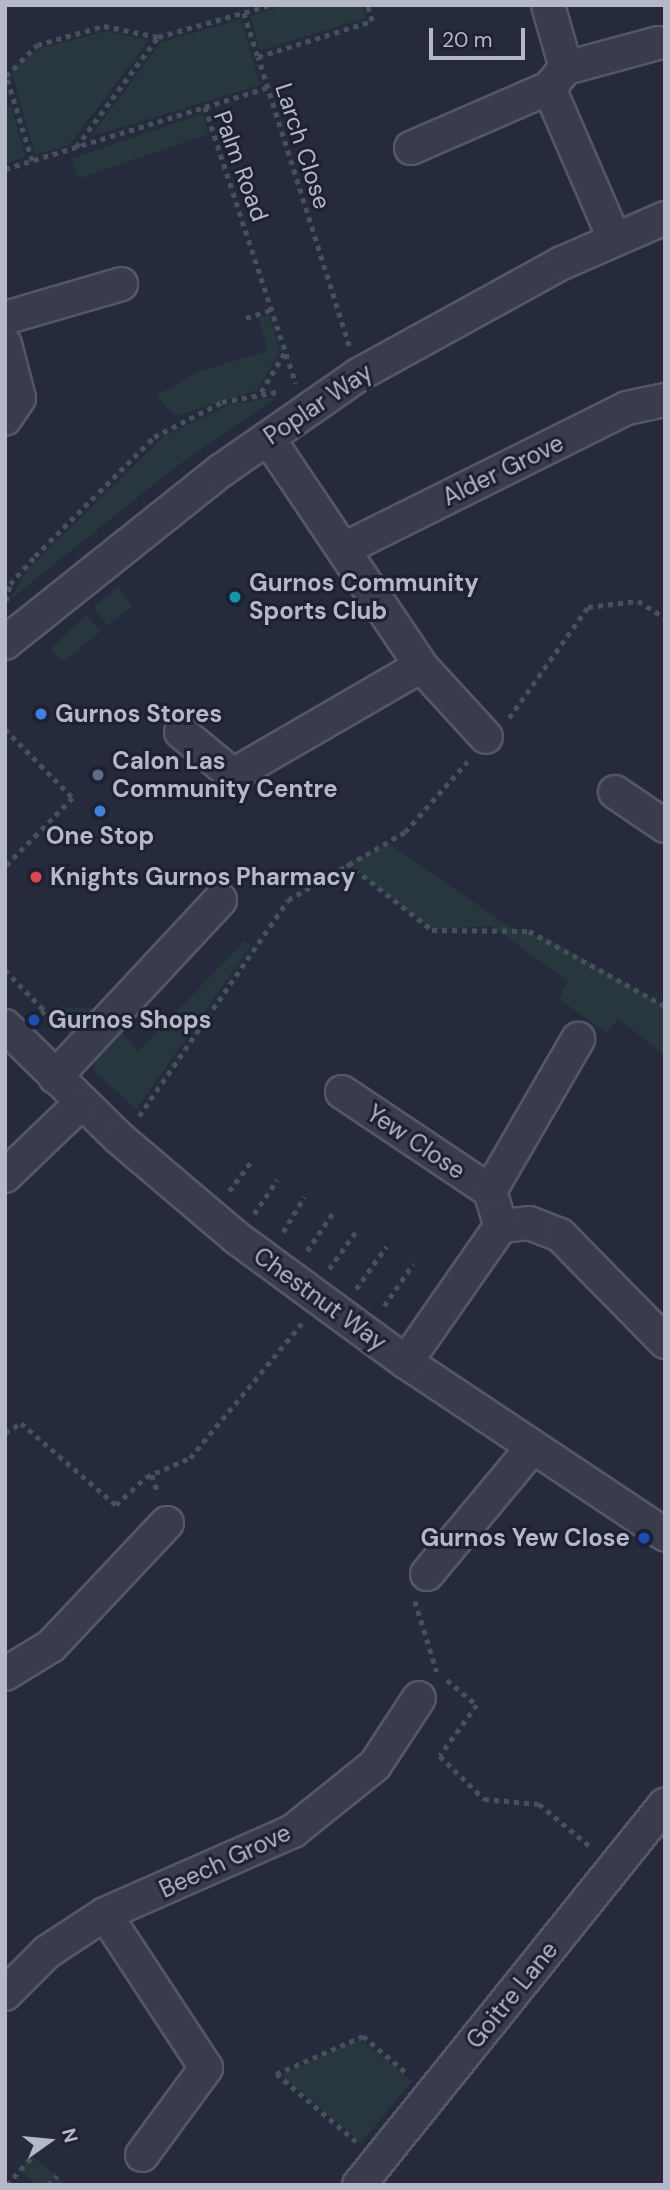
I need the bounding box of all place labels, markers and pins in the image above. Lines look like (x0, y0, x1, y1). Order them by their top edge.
place label: Gurnos Community Sports Club (249, 569, 479, 625)
marker: Gurnos Community Sports Club (227, 589, 243, 605)
place label: Gurnos Stores (55, 700, 222, 728)
marker: Gurnos Stores (33, 706, 49, 722)
place label: Calon Las Community Centre (112, 747, 338, 803)
marker: Calon Las Community Centre (90, 767, 106, 783)
marker: One Stop (92, 803, 108, 819)
place label: One Stop (46, 822, 154, 850)
place label: Knights Gurnos Pharmacy (50, 863, 355, 891)
marker: Knights Gurnos Pharmacy (28, 869, 44, 885)
place label: Gurnos Shops (48, 1006, 212, 1034)
marker: Gurnos Shops (26, 1012, 42, 1028)
place label: Gurnos Yew Close (421, 1524, 630, 1552)
marker: Gurnos Yew Close (636, 1530, 652, 1546)

